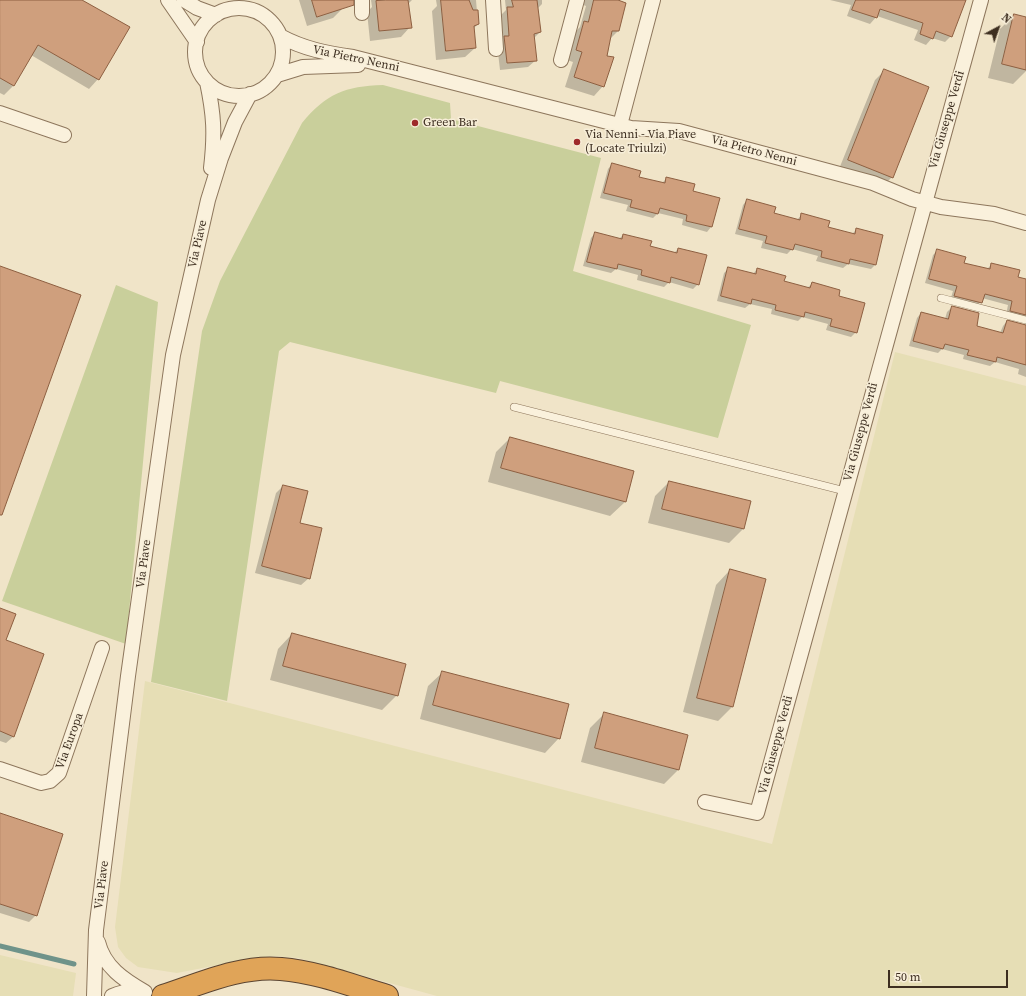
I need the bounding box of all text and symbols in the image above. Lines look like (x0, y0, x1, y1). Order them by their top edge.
north arrow (978, 8, 1018, 48)
text: N (998, 10, 1014, 27)
street label: Via Pietro Nenni (311, 43, 401, 75)
street label: Via Giuseppe Verdi (926, 69, 968, 171)
place label: Green Bar (423, 116, 477, 130)
marker: Green Bar (410, 118, 420, 128)
place label: Via Nenni - Via Piave (Locate Triulzi) (585, 128, 696, 156)
street label: Via Pietro Nenni (710, 133, 798, 169)
marker: Via Nenni - Via Piave (Locate Triulzi) (572, 137, 582, 147)
street label: Via Piave (185, 219, 211, 269)
street label: Via Giuseppe Verdi (841, 381, 881, 483)
street label: Via Piave (133, 539, 155, 589)
street label: Via Giuseppe Verdi (756, 694, 796, 796)
street label: Via Europa (53, 711, 87, 771)
street label: Via Piave (92, 860, 112, 910)
scale bar (890, 962, 1010, 988)
text: 50 m (895, 969, 921, 985)

